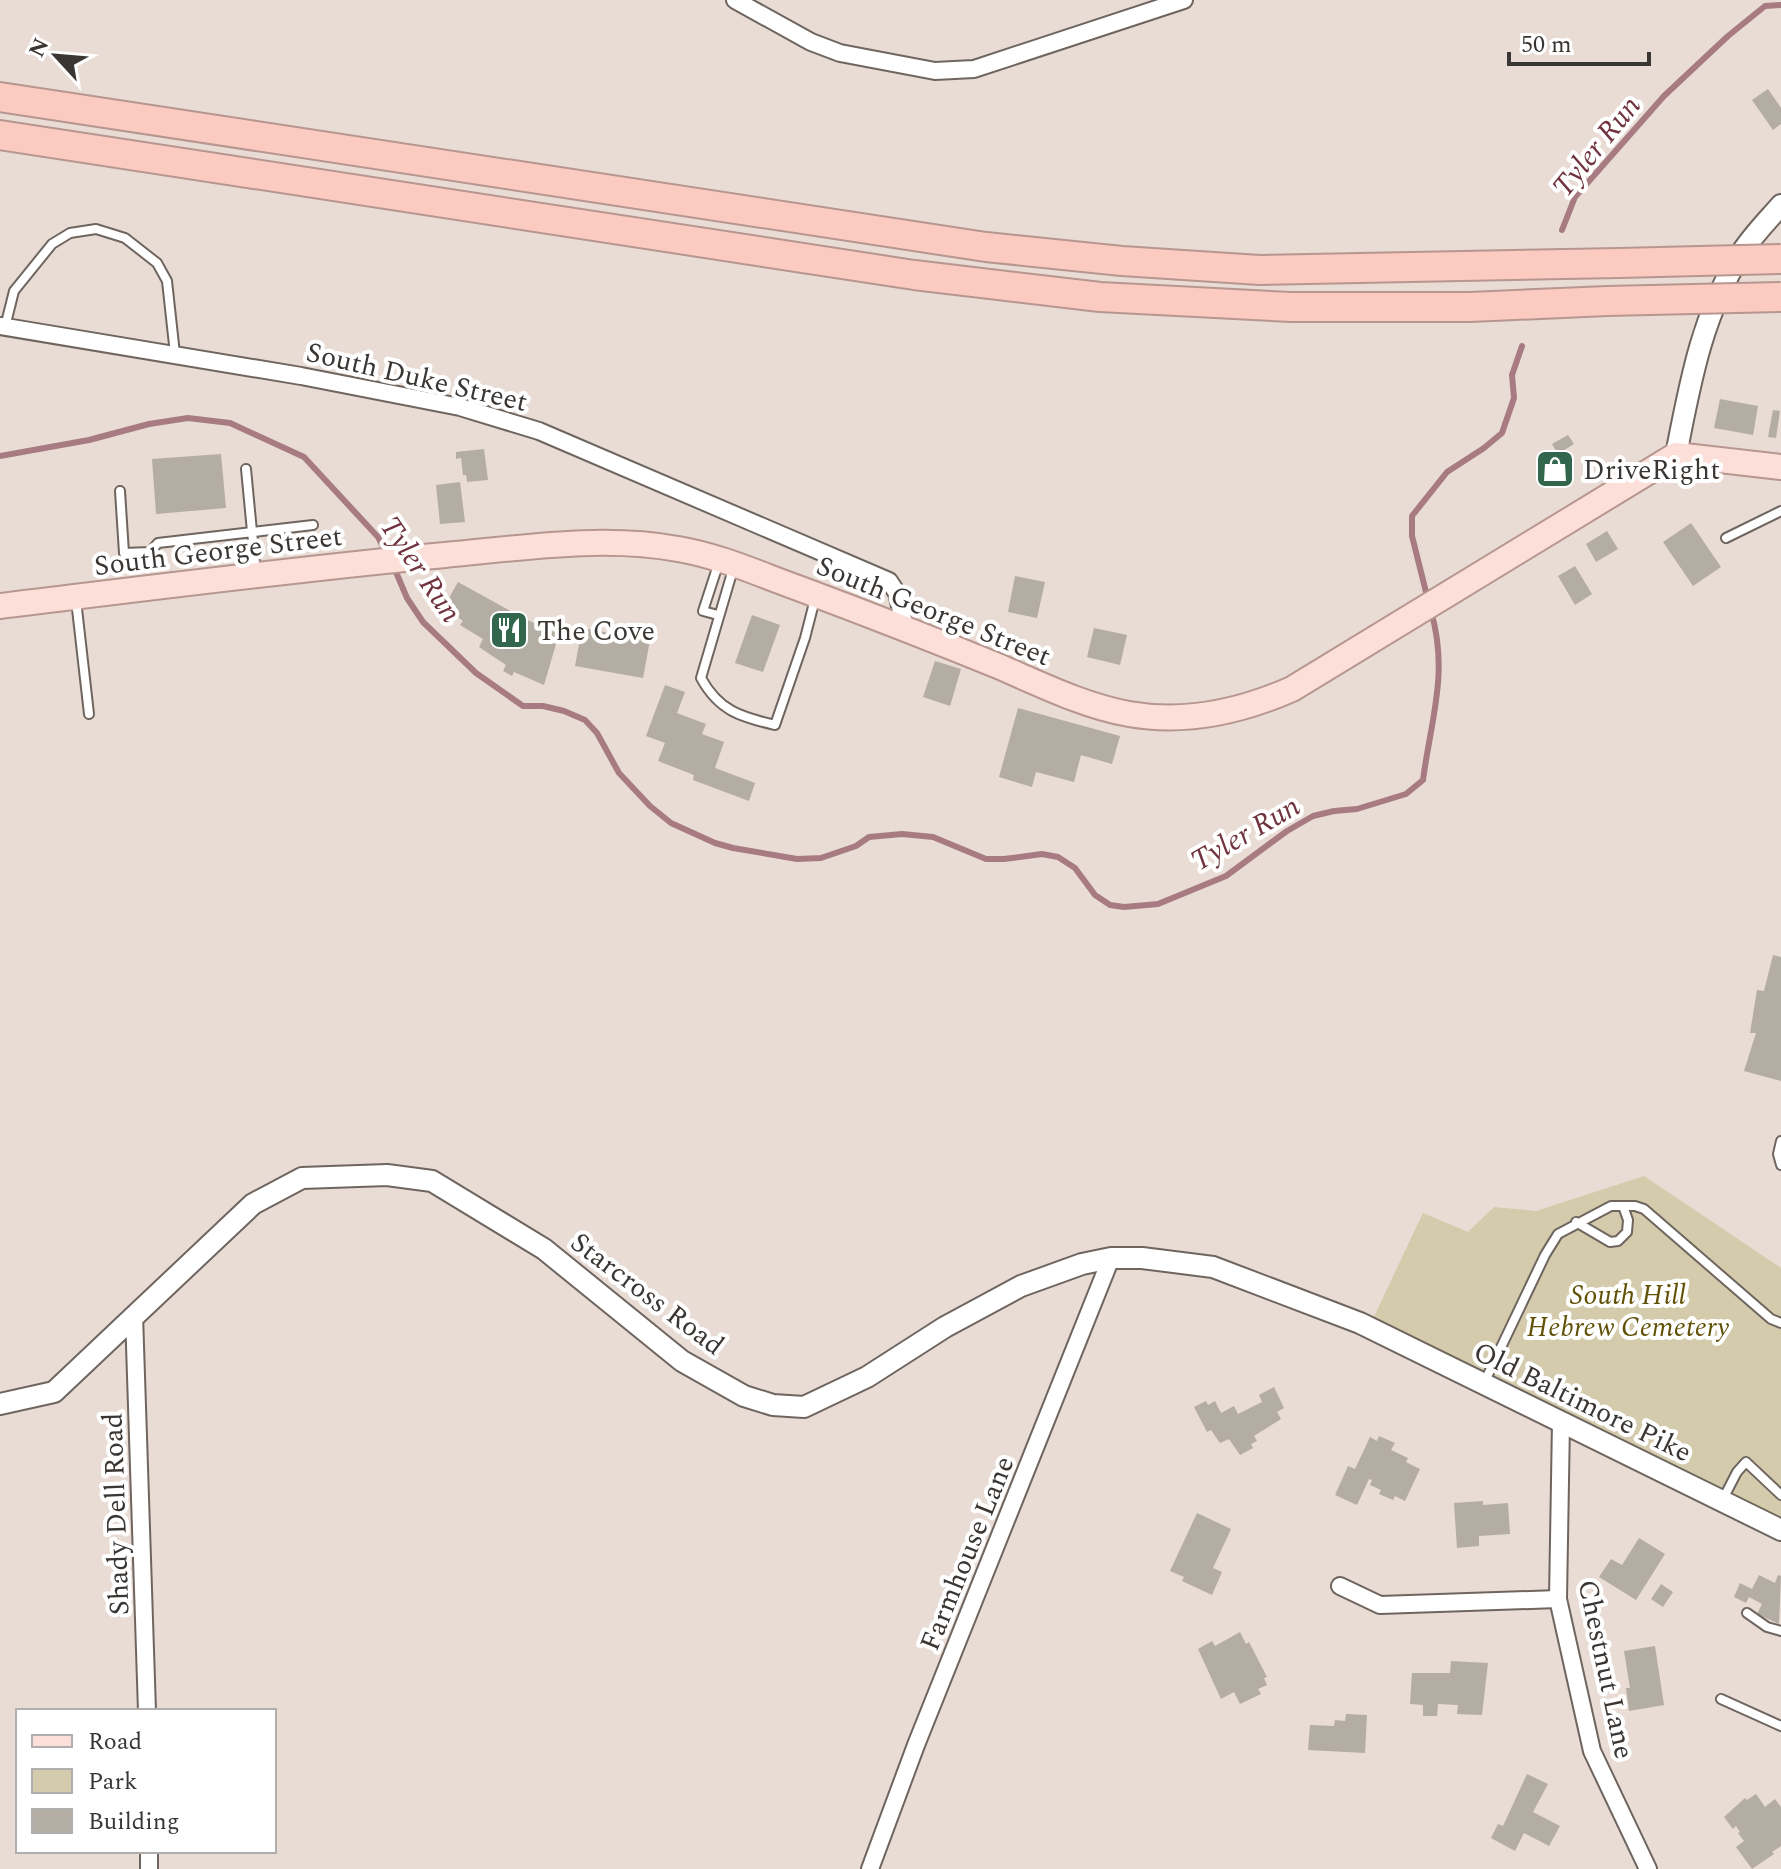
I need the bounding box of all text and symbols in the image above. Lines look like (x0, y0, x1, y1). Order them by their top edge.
north arrow (16, 16, 96, 96)
scale bar (1509, 16, 1649, 66)
text: 50 m (1521, 27, 1572, 63)
text: N (21, 33, 58, 63)
water label: Tyler Run (1541, 85, 1653, 208)
street label: South Duke Street (302, 331, 532, 424)
shop icon: DriveRight (1534, 448, 1576, 490)
place label: DriveRight (1583, 449, 1720, 492)
water label: Tyler Run (367, 507, 473, 632)
street label: South George Street (92, 515, 345, 588)
street label: South George Street (810, 545, 1057, 678)
restaurant icon: The Cove (488, 609, 530, 651)
place label: The Cove (537, 610, 655, 653)
water label: Tyler Run (1182, 784, 1309, 884)
street label: Starcross Road (561, 1222, 733, 1367)
park label: South Hill Hebrew Cemetery (1527, 1274, 1730, 1349)
street label: Old Baltimore Pike (1466, 1331, 1699, 1474)
street label: Shady Dell Road (91, 1412, 142, 1616)
street label: Farmhouse Lane (909, 1450, 1026, 1657)
street label: Chestnut Lane (1566, 1576, 1646, 1763)
legend (16, 1709, 276, 1853)
text: Road (88, 1724, 142, 1760)
text: Park (88, 1764, 138, 1800)
text: Building (88, 1804, 180, 1840)

